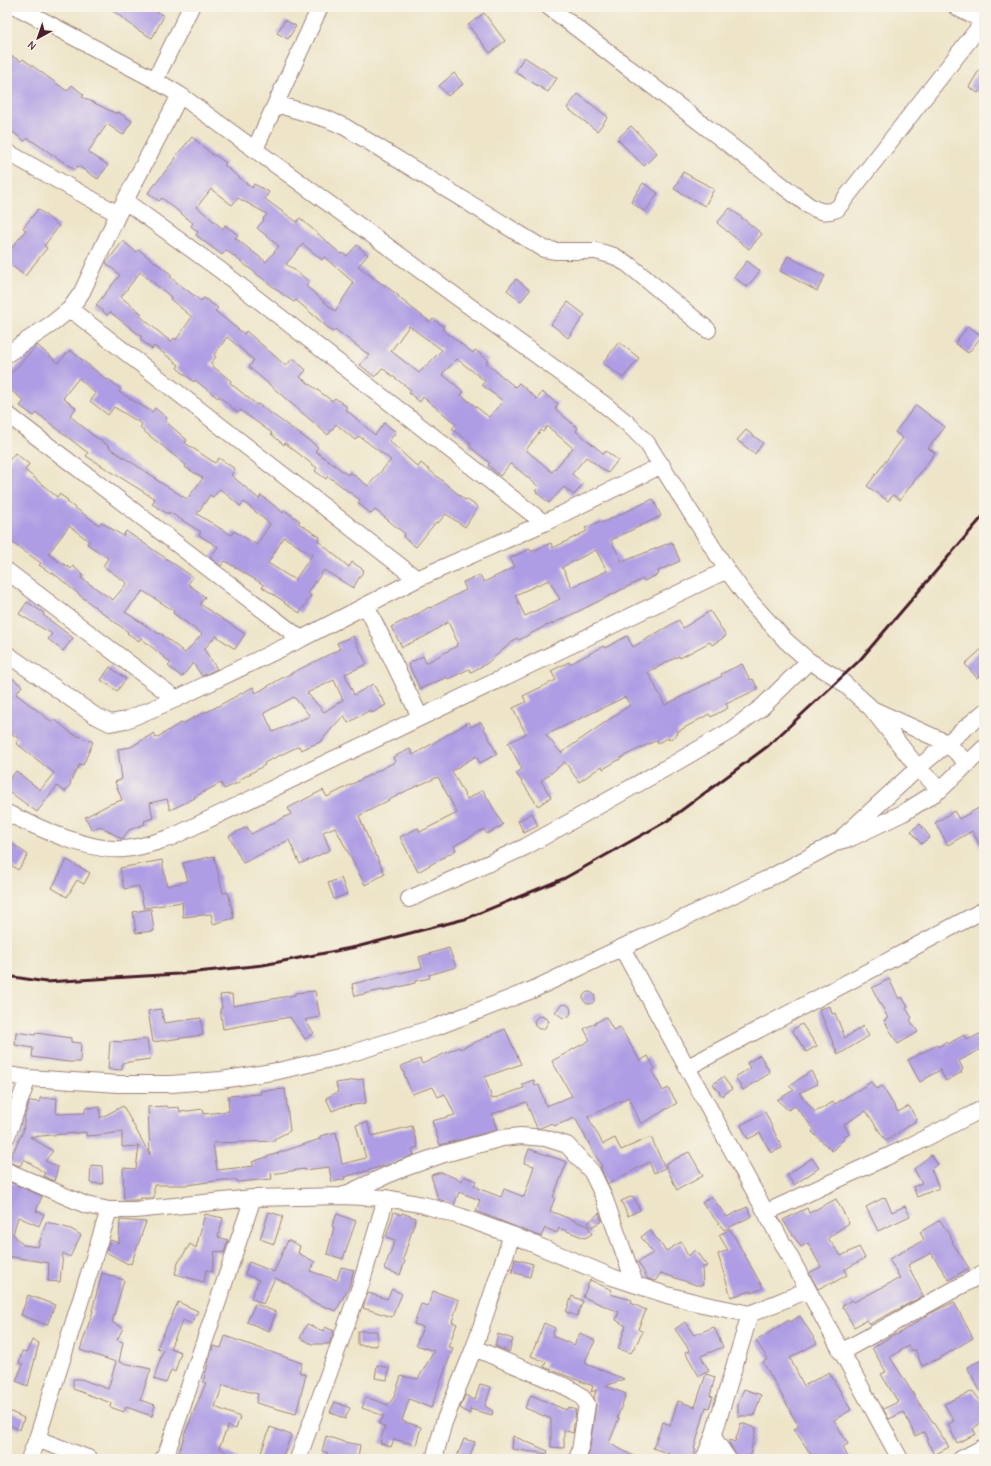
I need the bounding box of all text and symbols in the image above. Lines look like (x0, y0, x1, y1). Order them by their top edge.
north arrow (18, 18, 58, 58)
text: N (25, 38, 39, 53)

